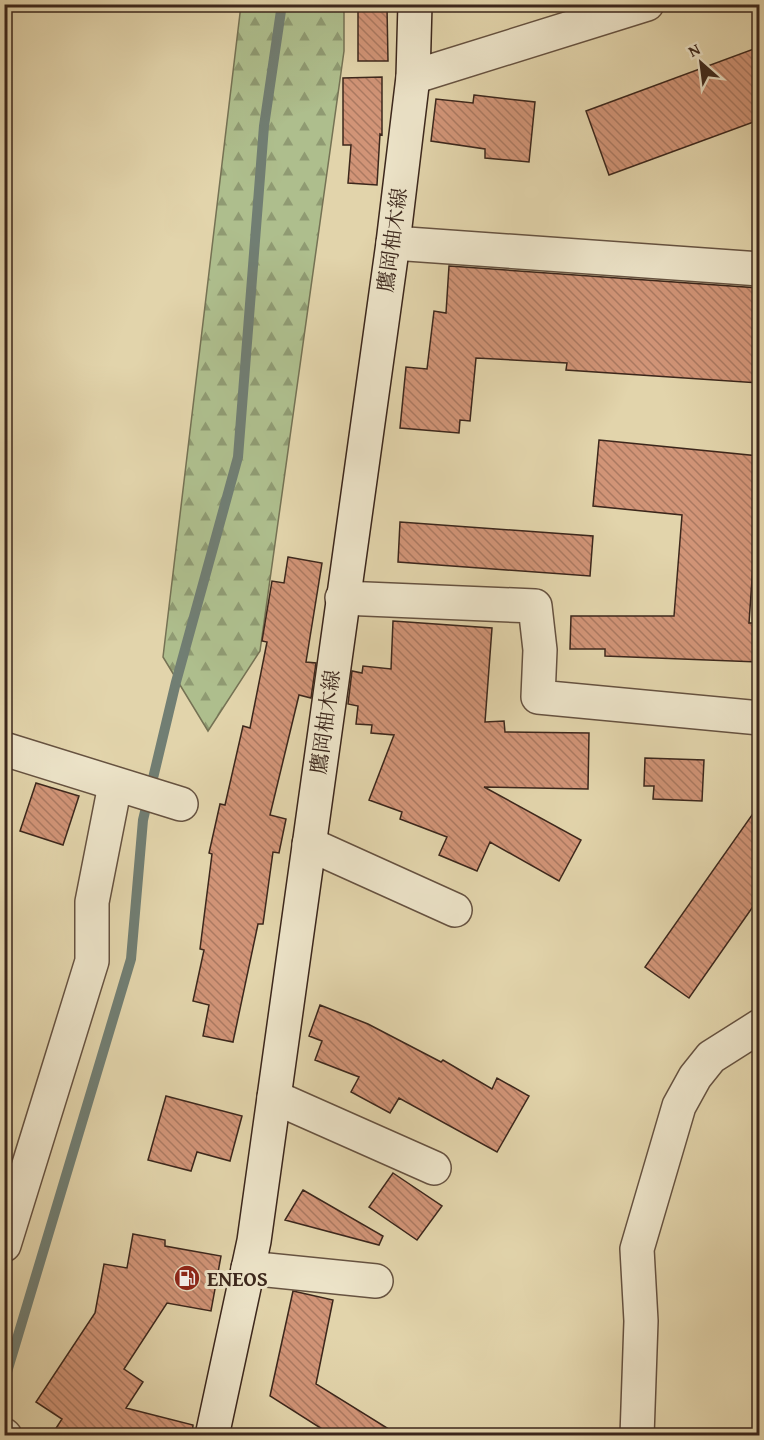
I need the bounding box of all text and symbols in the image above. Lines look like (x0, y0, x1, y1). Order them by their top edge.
north arrow (671, 33, 731, 93)
text: N (684, 37, 705, 63)
street label: 鷹岡柚木線 (369, 186, 415, 294)
street label: 鷹岡柚木線 (302, 668, 348, 776)
fuel station icon: ENEOS (172, 1263, 202, 1293)
place label: ENEOS (207, 1263, 268, 1294)

